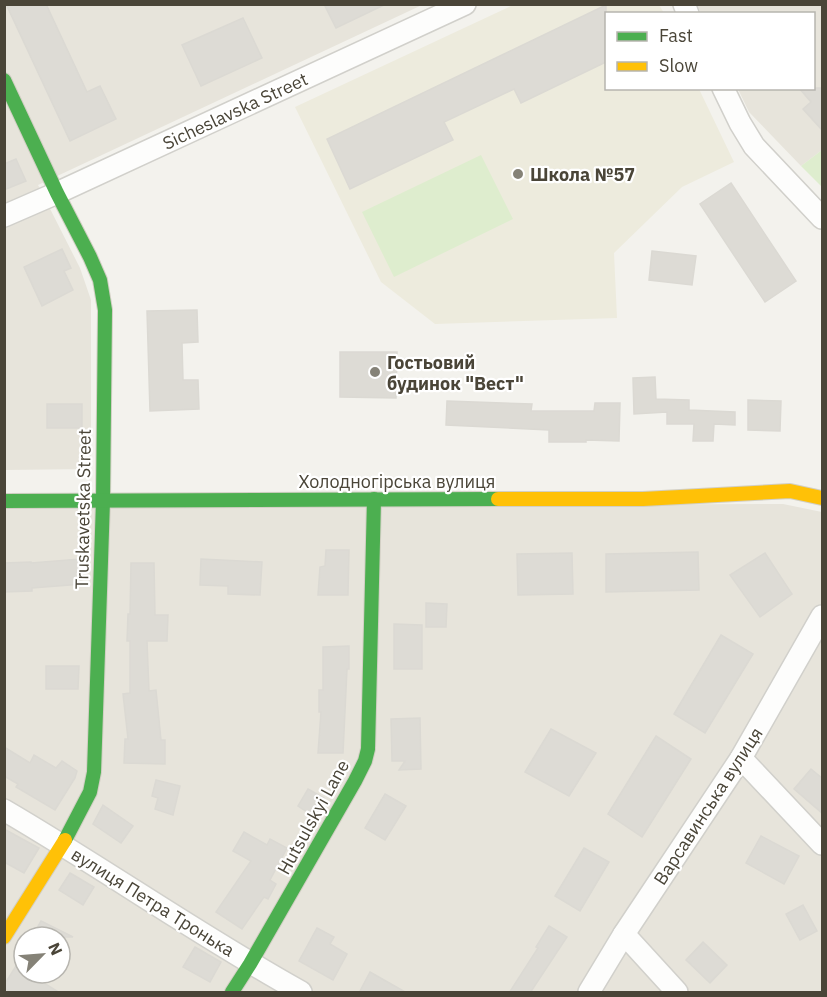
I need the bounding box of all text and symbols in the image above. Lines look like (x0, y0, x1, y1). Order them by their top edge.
legend (605, 12, 815, 90)
text: Fast (659, 24, 693, 47)
text: Slow (659, 54, 698, 77)
street label: Sicheslavska Street (159, 67, 311, 155)
place label: Школа №57 (530, 163, 635, 186)
marker: Школа №57 (511, 167, 525, 181)
place label: Гостьовий будинок "Вест" (387, 351, 524, 395)
marker: Гостьовий будинок "Вест" (368, 365, 382, 379)
street label: Truskavetska Street (70, 429, 96, 589)
street label: Холодногірська вулиця (299, 470, 495, 493)
street label: Варсавинська вулиця (648, 723, 768, 889)
street label: Hutsulskyi Lane (272, 755, 354, 878)
street label: вулиця Петра Тронька (67, 842, 239, 962)
north arrow (12, 925, 72, 985)
text: N (44, 939, 67, 958)

